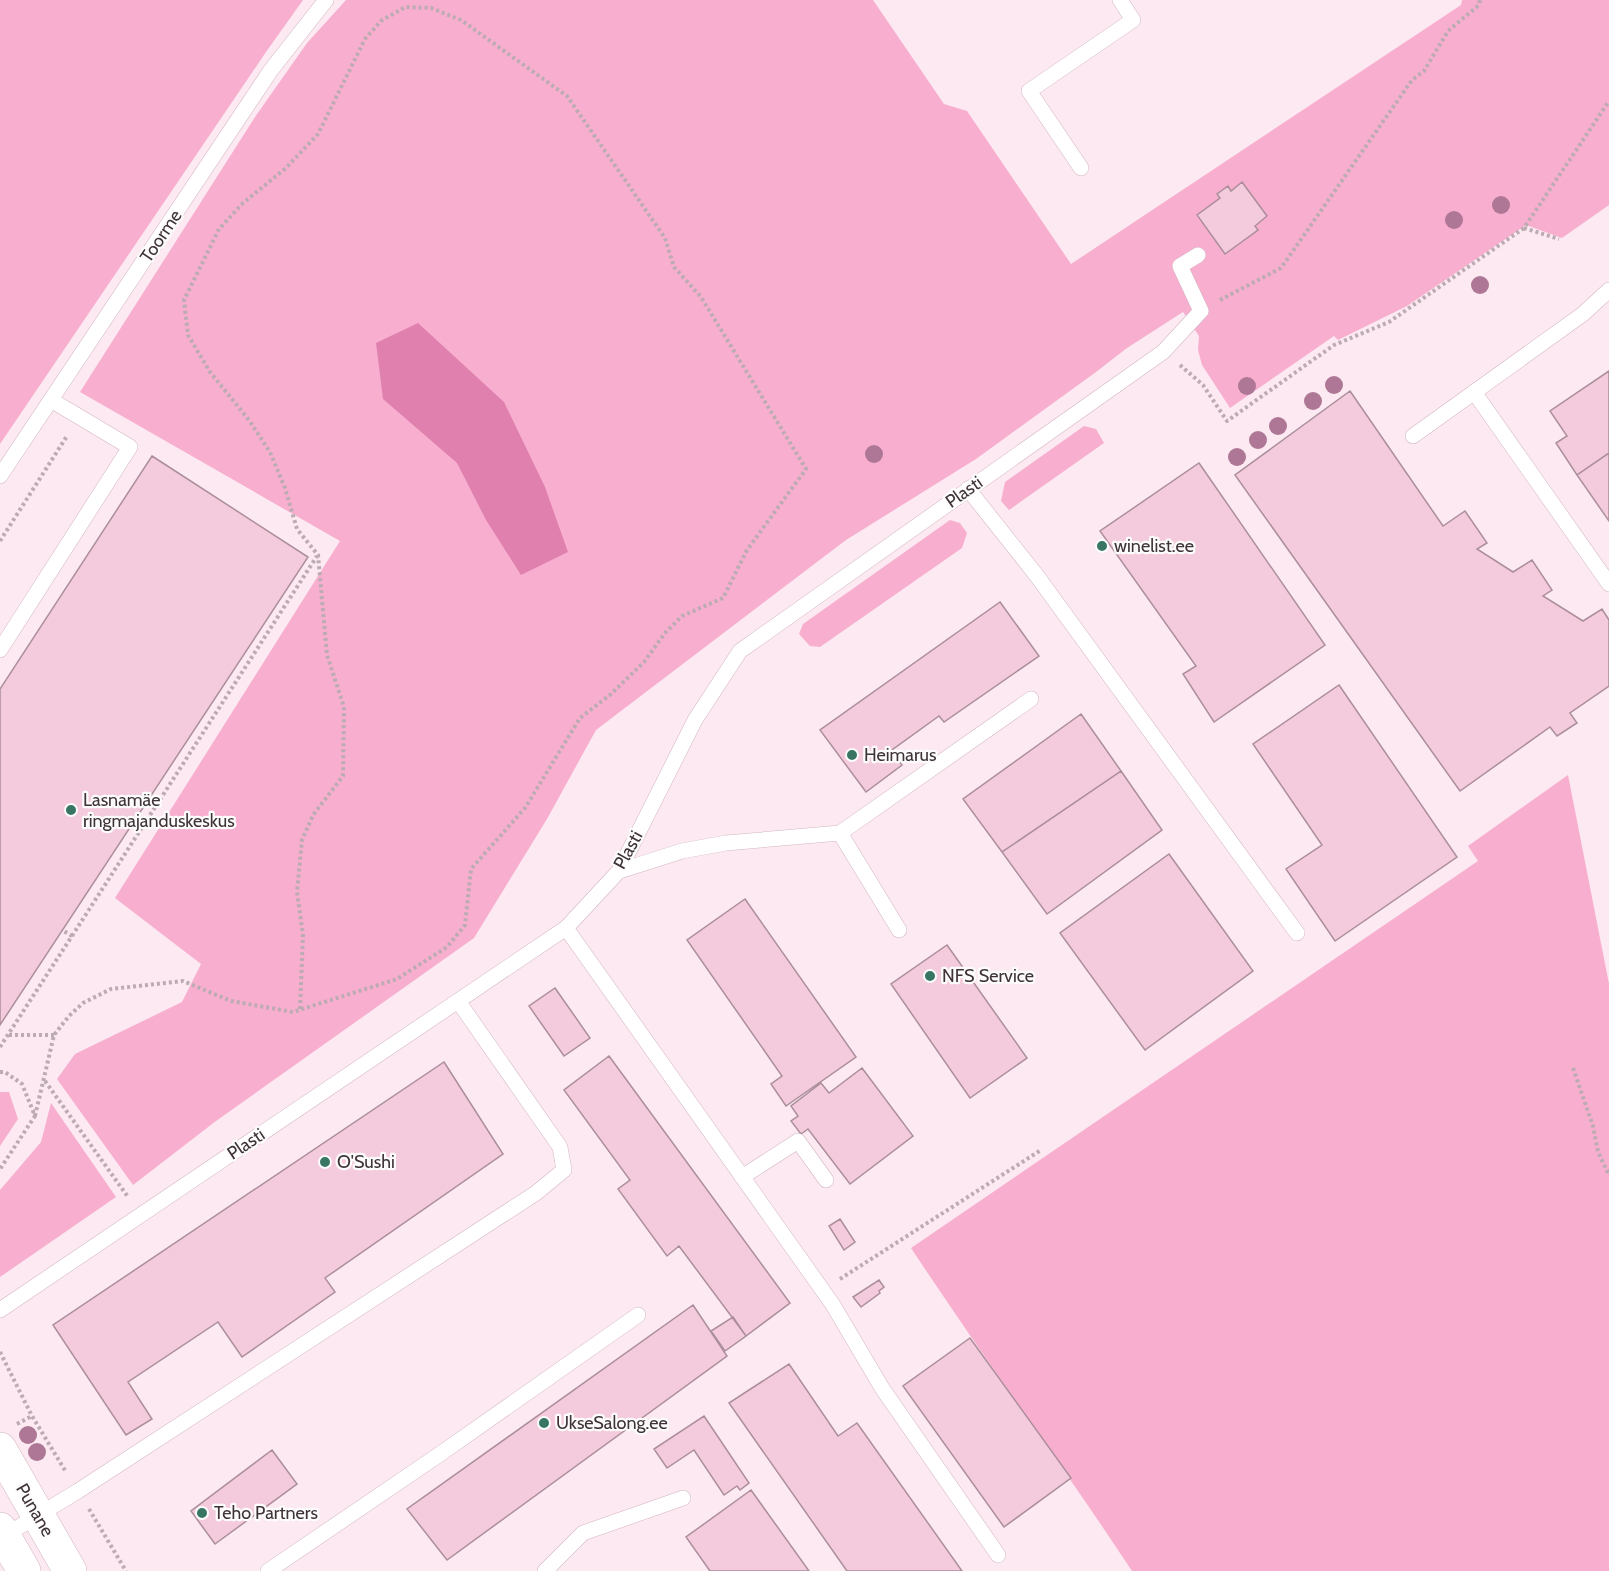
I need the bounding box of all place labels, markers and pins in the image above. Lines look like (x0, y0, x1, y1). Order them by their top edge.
place label: winelist.ee (1114, 535, 1194, 557)
marker: winelist.ee (1095, 539, 1109, 553)
place label: Heimarus (864, 744, 937, 766)
marker: Heimarus (845, 748, 859, 762)
place label: Lasnamäe ringmajanduskeskus (83, 789, 235, 832)
marker: Lasnamäe ringmajanduskeskus (64, 803, 78, 817)
place label: NFS Service (942, 965, 1034, 987)
marker: NFS Service (923, 969, 937, 983)
place label: O'Sushi (337, 1151, 395, 1173)
marker: O'Sushi (318, 1155, 332, 1169)
place label: UkseSalong.ee (556, 1412, 668, 1434)
marker: UkseSalong.ee (537, 1416, 551, 1430)
place label: Teho Partners (214, 1502, 318, 1524)
marker: Teho Partners (195, 1506, 209, 1520)

